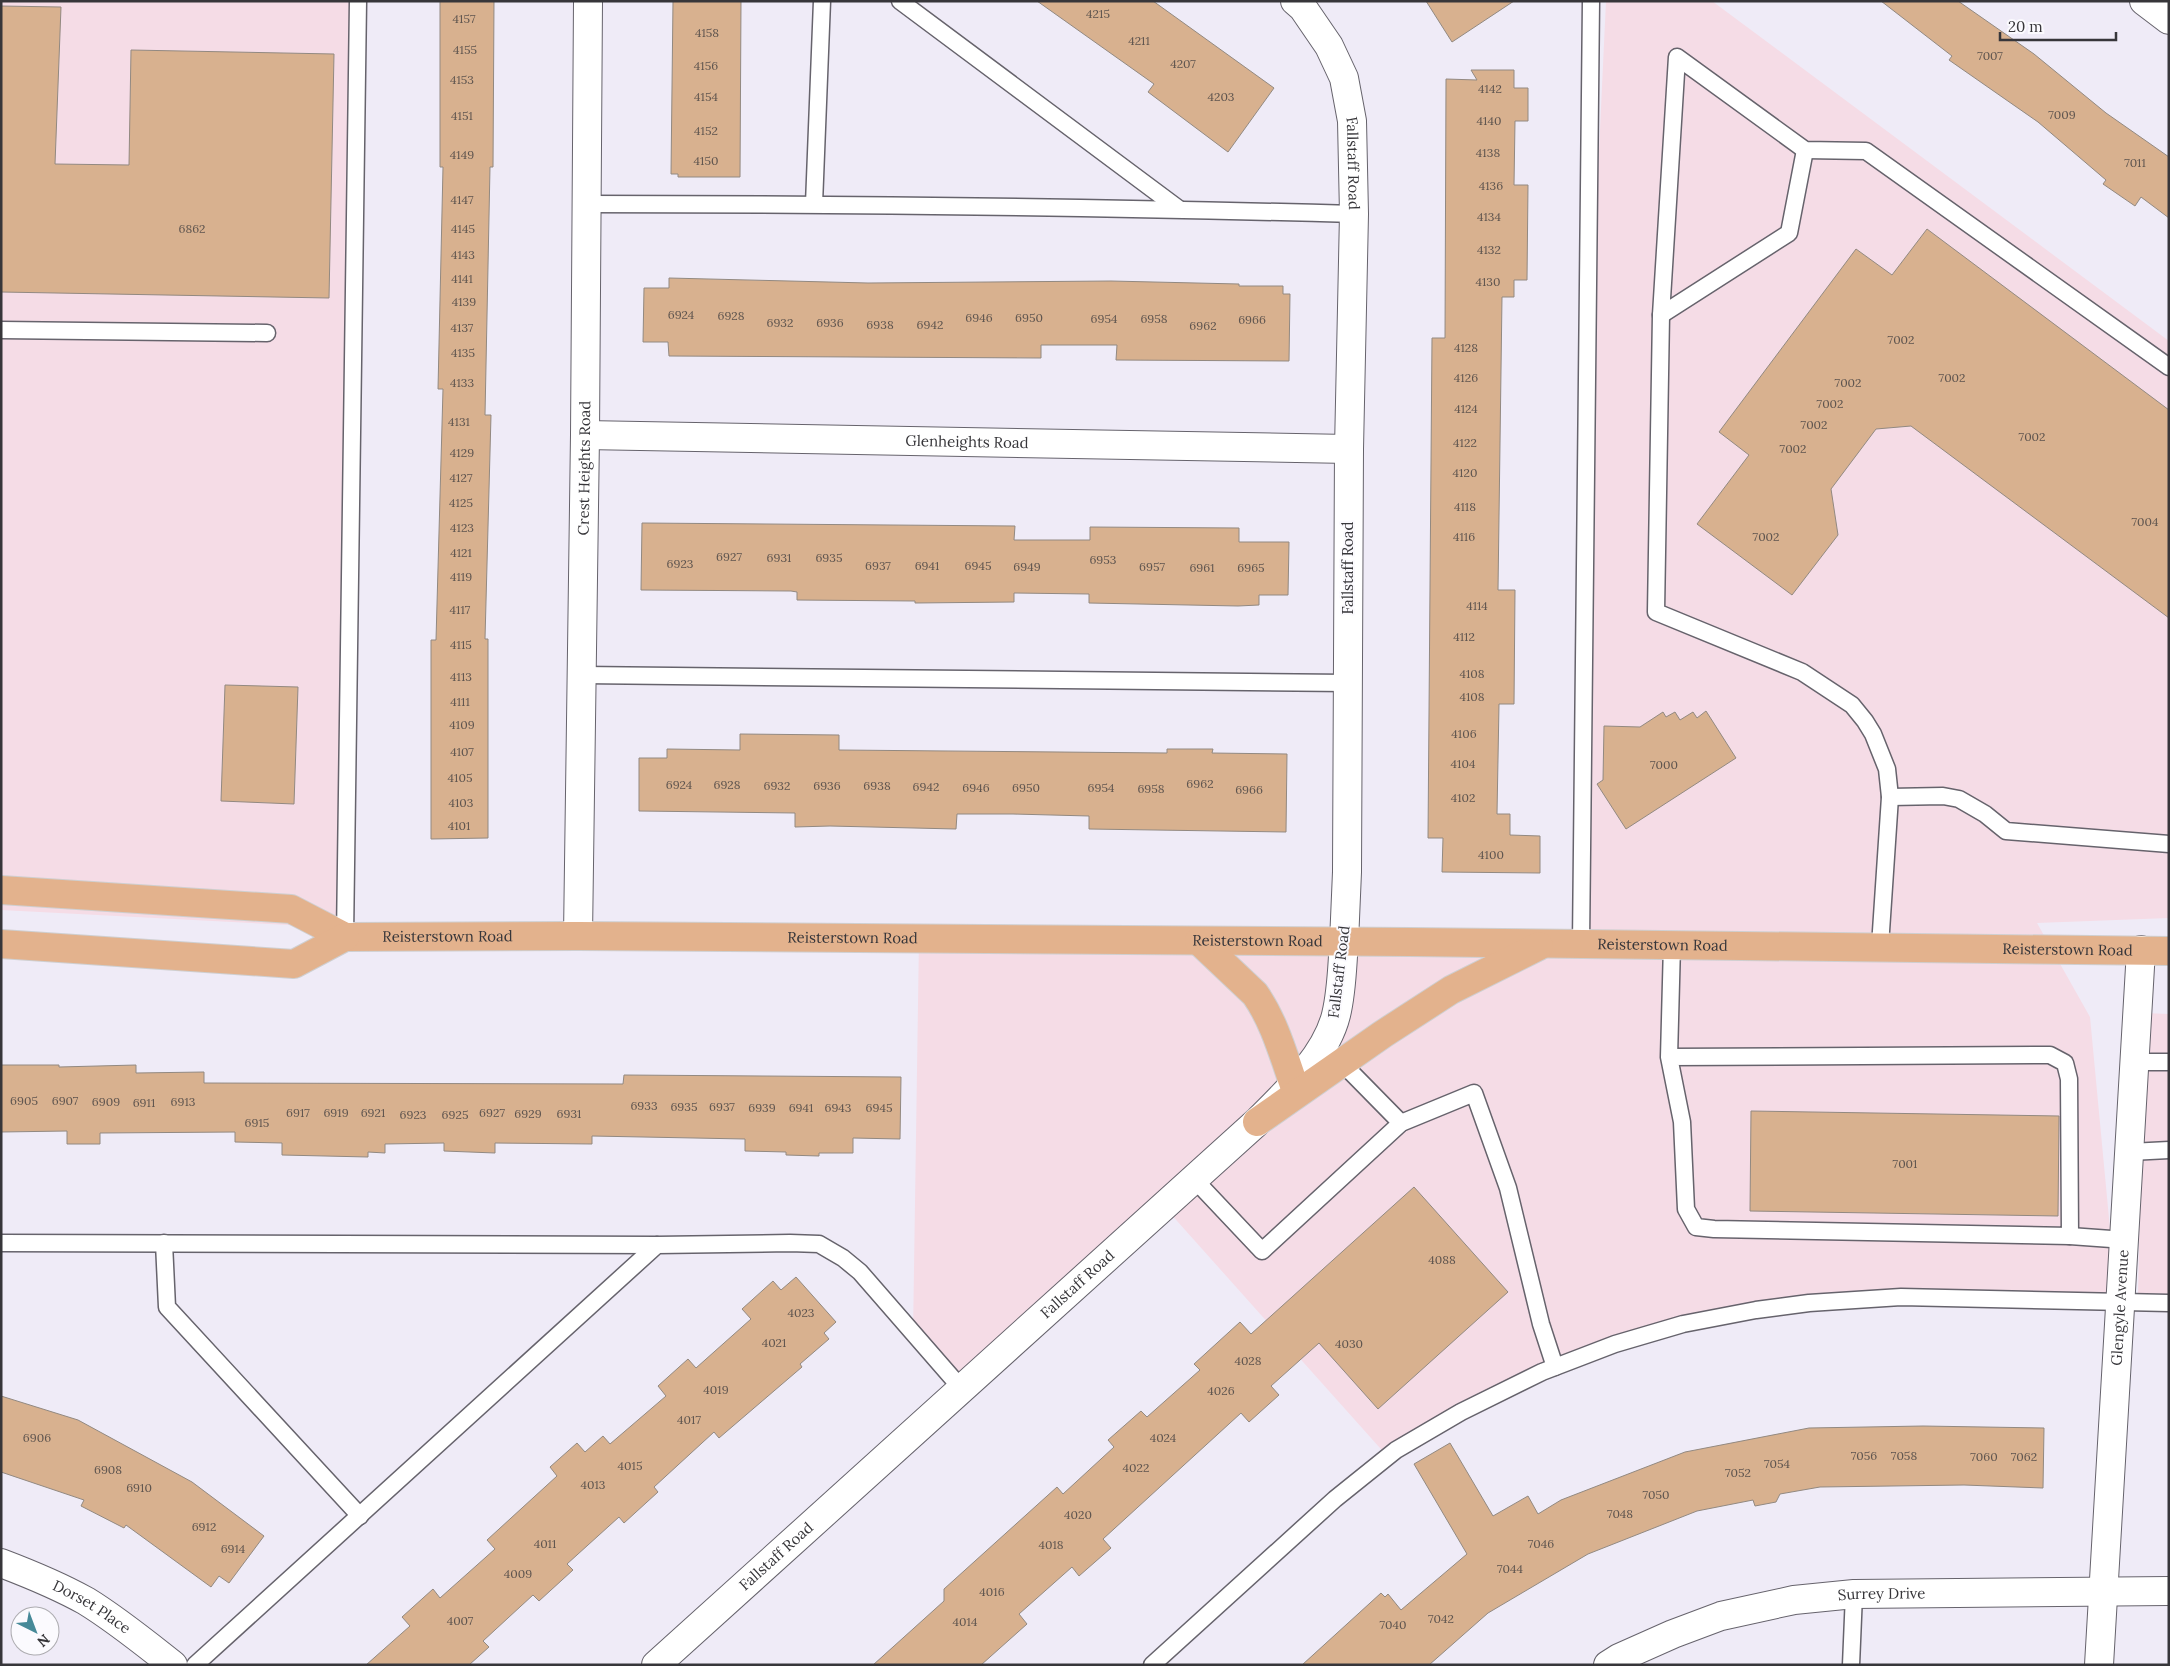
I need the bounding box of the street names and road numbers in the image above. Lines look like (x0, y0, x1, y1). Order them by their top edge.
street label: Fallstaff Road (1342, 115, 1364, 210)
street label: Crest Heights Road (574, 401, 594, 535)
street label: Glenheights Road (905, 431, 1029, 452)
street label: Fallstaff Road (1338, 521, 1357, 615)
street label: Fallstaff Road (1323, 925, 1354, 1019)
street label: Reisterstown Road (382, 926, 513, 946)
street label: Reisterstown Road (787, 928, 918, 947)
street label: Reisterstown Road (1192, 930, 1323, 950)
street label: Reisterstown Road (1597, 934, 1728, 955)
street label: Reisterstown Road (2002, 939, 2133, 960)
street label: Fallstaff Road (1036, 1246, 1118, 1322)
street label: Glengyle Avenue (2107, 1249, 2132, 1366)
street label: Fallstaff Road (735, 1518, 817, 1594)
street label: Dorset Place (50, 1576, 135, 1638)
street label: Surrey Drive (1837, 1583, 1926, 1605)

